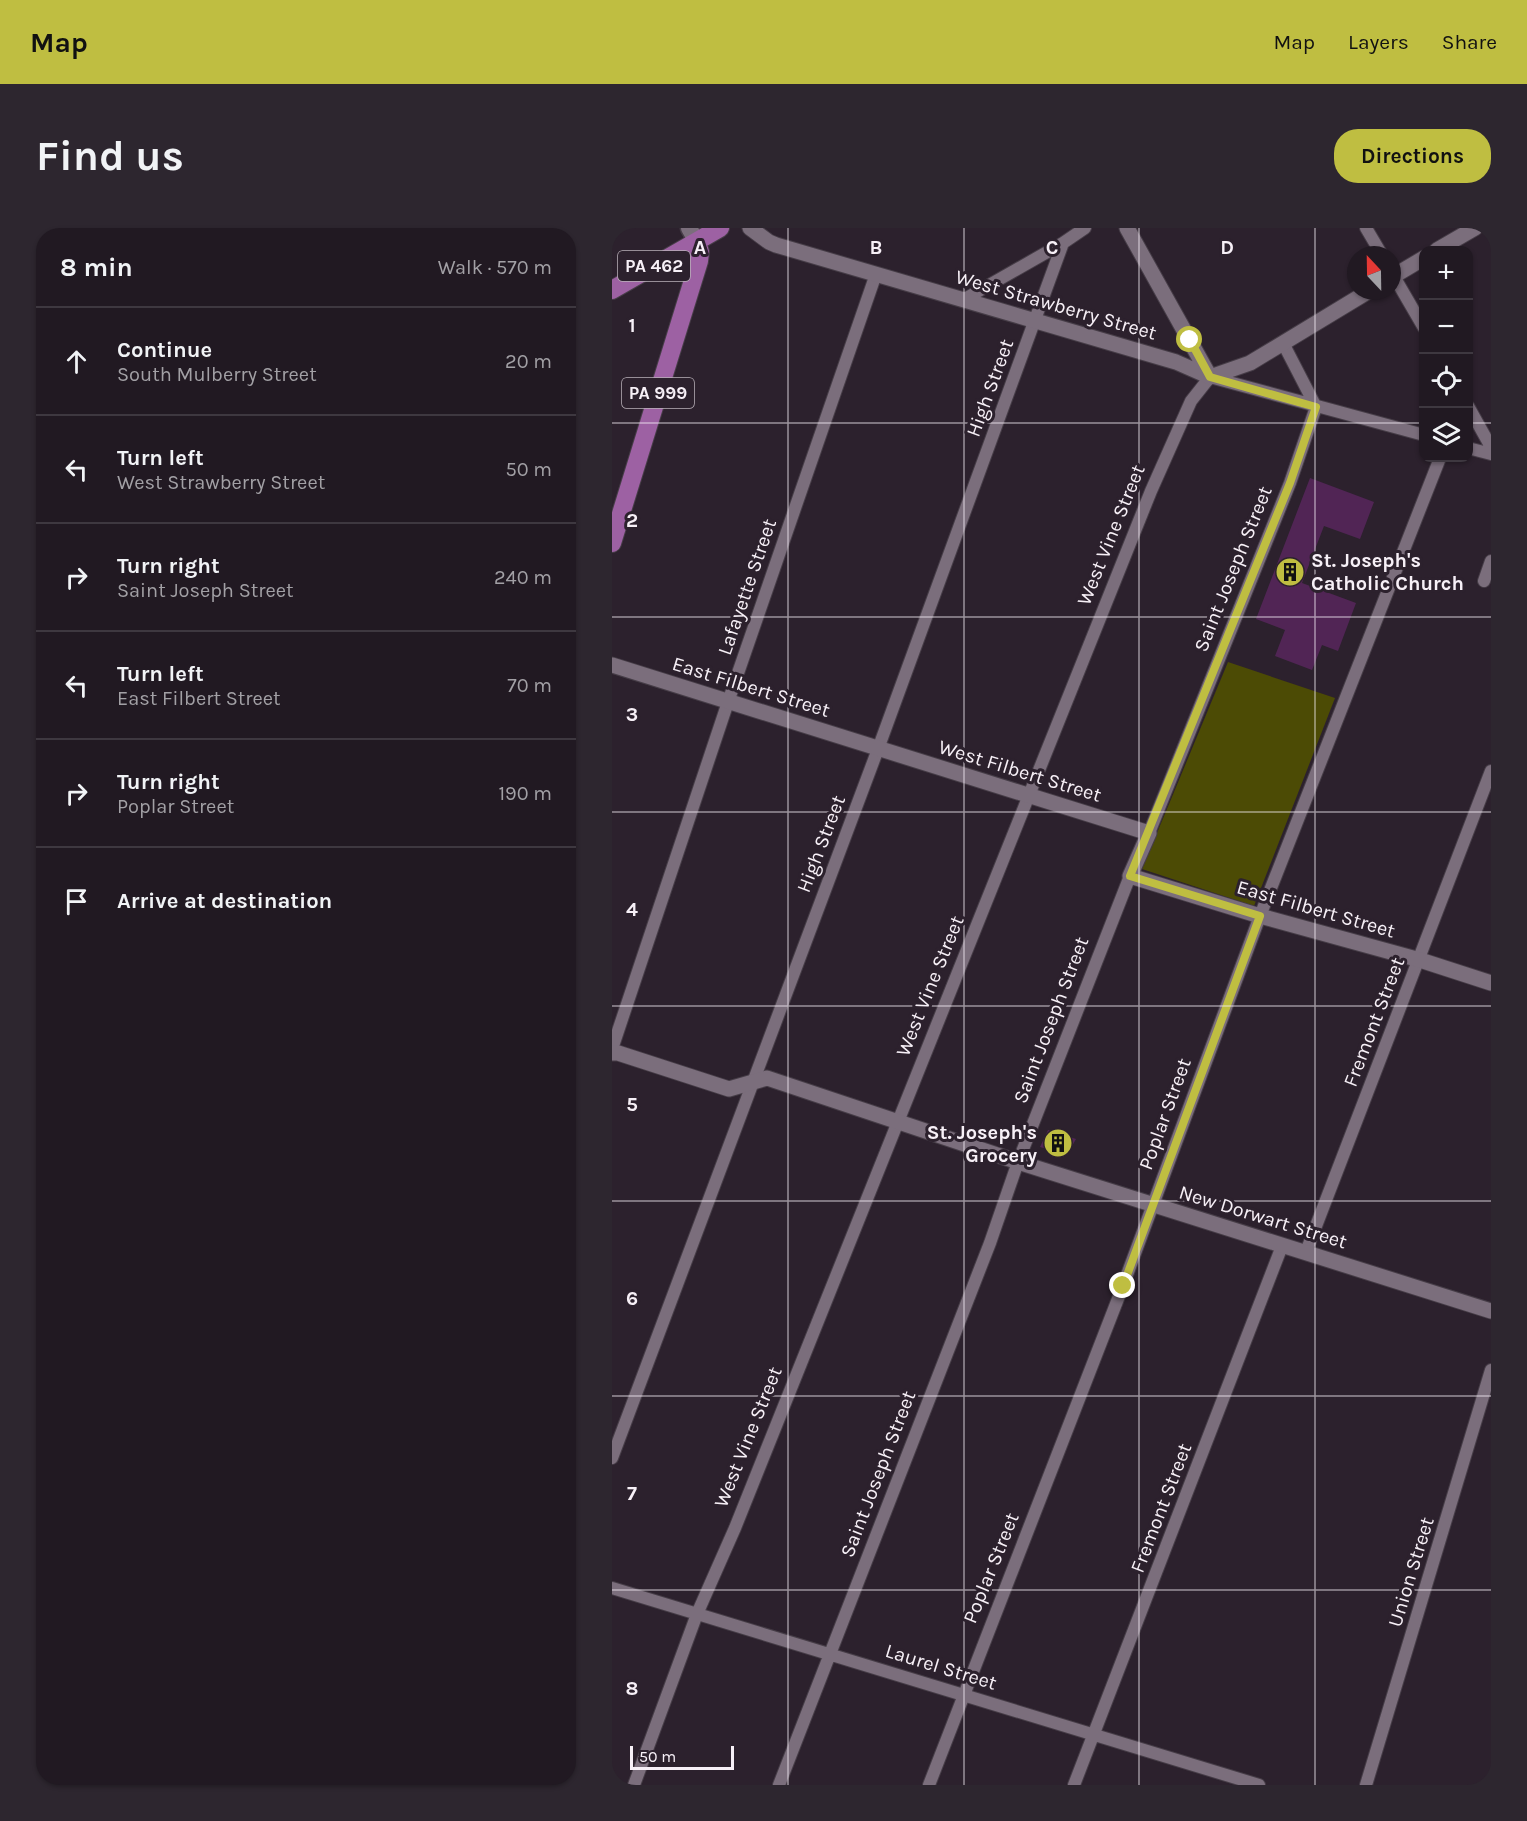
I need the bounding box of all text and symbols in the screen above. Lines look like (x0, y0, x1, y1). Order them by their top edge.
text: Map (30, 26, 88, 59)
text: Map (1273, 30, 1315, 54)
text: Layers (1348, 30, 1409, 54)
text: Share (1442, 30, 1497, 54)
button: Directions (1334, 129, 1491, 183)
text: Find us (36, 131, 184, 181)
text: A (694, 236, 707, 259)
text: B (870, 236, 882, 259)
text: C (1046, 236, 1058, 259)
text: D (1220, 236, 1234, 259)
north arrow (1347, 246, 1401, 300)
map controls (1419, 246, 1473, 462)
button: + (1419, 246, 1473, 300)
road number: PA 462 (618, 251, 690, 281)
text: 8 min (60, 252, 133, 283)
text: Walk · 570 m (438, 256, 552, 279)
street label: West Strawberry Street (953, 265, 1160, 345)
button: − (1419, 300, 1473, 354)
text: 1 (628, 314, 636, 337)
route start (1176, 326, 1202, 352)
street label: High Street (962, 336, 1018, 440)
text: Continue (117, 337, 212, 363)
icon: ahead (60, 345, 93, 378)
text: 20 m (505, 350, 552, 373)
button: locate (1419, 354, 1473, 408)
text: South Mulberry Street (117, 363, 317, 386)
road number: PA 999 (622, 378, 694, 408)
button: layers (1419, 408, 1473, 462)
text: Turn left (117, 445, 204, 471)
icon: left (60, 453, 93, 486)
text: 50 m (505, 458, 552, 481)
street label: West Vine Street (1072, 461, 1150, 609)
text: West Strawberry Street (117, 471, 325, 494)
street label: Saint Joseph Street (1189, 482, 1277, 655)
text: 2 (626, 509, 638, 532)
street label: Lafayette Street (713, 515, 781, 658)
place label: St. Joseph's Catholic Church (1311, 549, 1464, 595)
text: Turn right (117, 553, 220, 579)
building icon: St. Joseph's Catholic Church (1274, 556, 1306, 588)
icon: right (60, 561, 93, 594)
text: 240 m (494, 566, 552, 589)
text: Saint Joseph Street (117, 579, 294, 602)
street label: East Filbert Street (669, 652, 833, 722)
text: Turn left (117, 661, 204, 687)
icon: left (60, 669, 93, 702)
text: 70 m (507, 674, 552, 697)
text: East Filbert Street (117, 687, 281, 710)
text: 3 (626, 703, 638, 726)
street label: West Filbert Street (936, 735, 1105, 807)
text: Turn right (117, 769, 220, 795)
icon: right (60, 777, 93, 810)
text: 190 m (498, 782, 552, 805)
street label: High Street (792, 792, 850, 896)
text: Poplar Street (117, 795, 234, 818)
street label: East Filbert Street (1234, 875, 1398, 943)
icon: arrive (60, 885, 93, 918)
text: Arrive at destination (117, 888, 332, 914)
text: 4 (626, 898, 638, 921)
street label: West Vine Street (891, 912, 969, 1060)
street label: Saint Joseph Street (1009, 933, 1094, 1107)
street label: Fremont Street (1339, 954, 1409, 1090)
street label: Poplar Street (1134, 1055, 1196, 1173)
text: 5 (626, 1093, 638, 1116)
place label: St. Joseph's Grocery (927, 1121, 1037, 1167)
building icon: St. Joseph's Grocery (1042, 1127, 1074, 1159)
street label: New Dorwart Street (1176, 1180, 1350, 1254)
route end (1109, 1272, 1135, 1298)
text: 6 (626, 1287, 638, 1310)
street label: West Vine Street (709, 1363, 787, 1511)
street label: Saint Joseph Street (836, 1387, 921, 1561)
street label: Fremont Street (1126, 1440, 1196, 1576)
text: 7 (627, 1482, 637, 1505)
street label: Poplar Street (958, 1509, 1024, 1627)
street label: Union Street (1383, 1514, 1439, 1630)
street label: Laurel Street (883, 1639, 1000, 1695)
text: 8 (626, 1677, 638, 1700)
scale bar (630, 1743, 734, 1770)
text: 50 m (639, 1747, 676, 1766)

